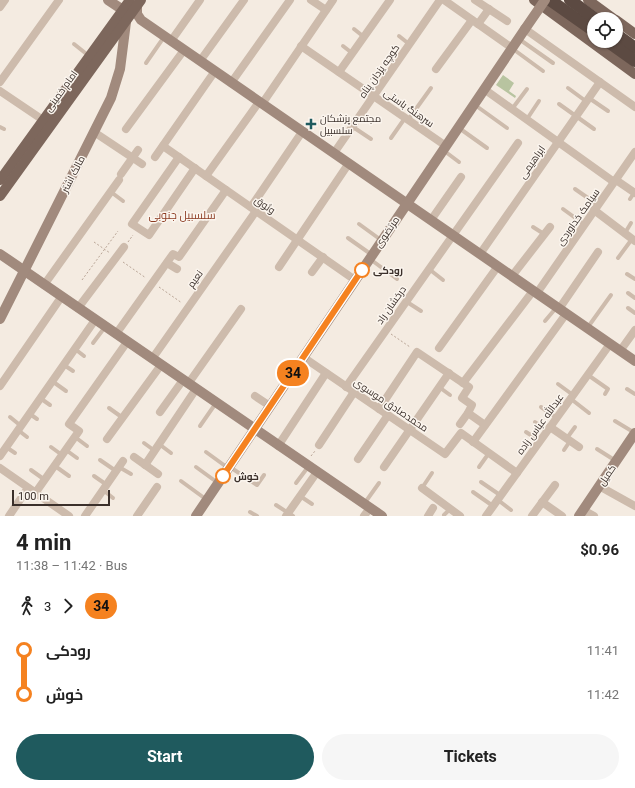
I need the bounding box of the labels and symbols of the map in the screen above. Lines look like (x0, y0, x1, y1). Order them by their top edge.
street label: کوچه یزدان پناه (357, 42, 402, 100)
street label: امام خمینی (42, 68, 81, 115)
street label: سرهنگ باستی (381, 87, 436, 130)
place label: مجتمع پزشکان سلسبیل (320, 113, 381, 137)
marker: مجتمع پزشکان سلسبیل (305, 118, 317, 130)
street label: ابراهیمی (517, 143, 548, 181)
street label: مالک اشتر (59, 154, 87, 195)
street label: سیامک خداوردی (554, 187, 602, 248)
street label: وثوق (252, 194, 277, 217)
district label: سلسبیل جنوبی (148, 209, 216, 222)
street label: مرتضوی (373, 214, 402, 250)
marker: رودکی (354, 262, 370, 278)
place label: رودکی (373, 265, 403, 277)
street label: نعیم (185, 268, 206, 291)
street label: درخشان راد (374, 284, 409, 327)
line badge: 34 (275, 360, 311, 386)
street label: محمدصادق موسوی (351, 376, 430, 435)
street label: عبدالله عباس زاده (513, 390, 567, 457)
street label: کمیل (596, 462, 619, 488)
marker: خوش (215, 468, 231, 484)
place label: خوش (234, 471, 259, 483)
scale bar (12, 488, 110, 507)

